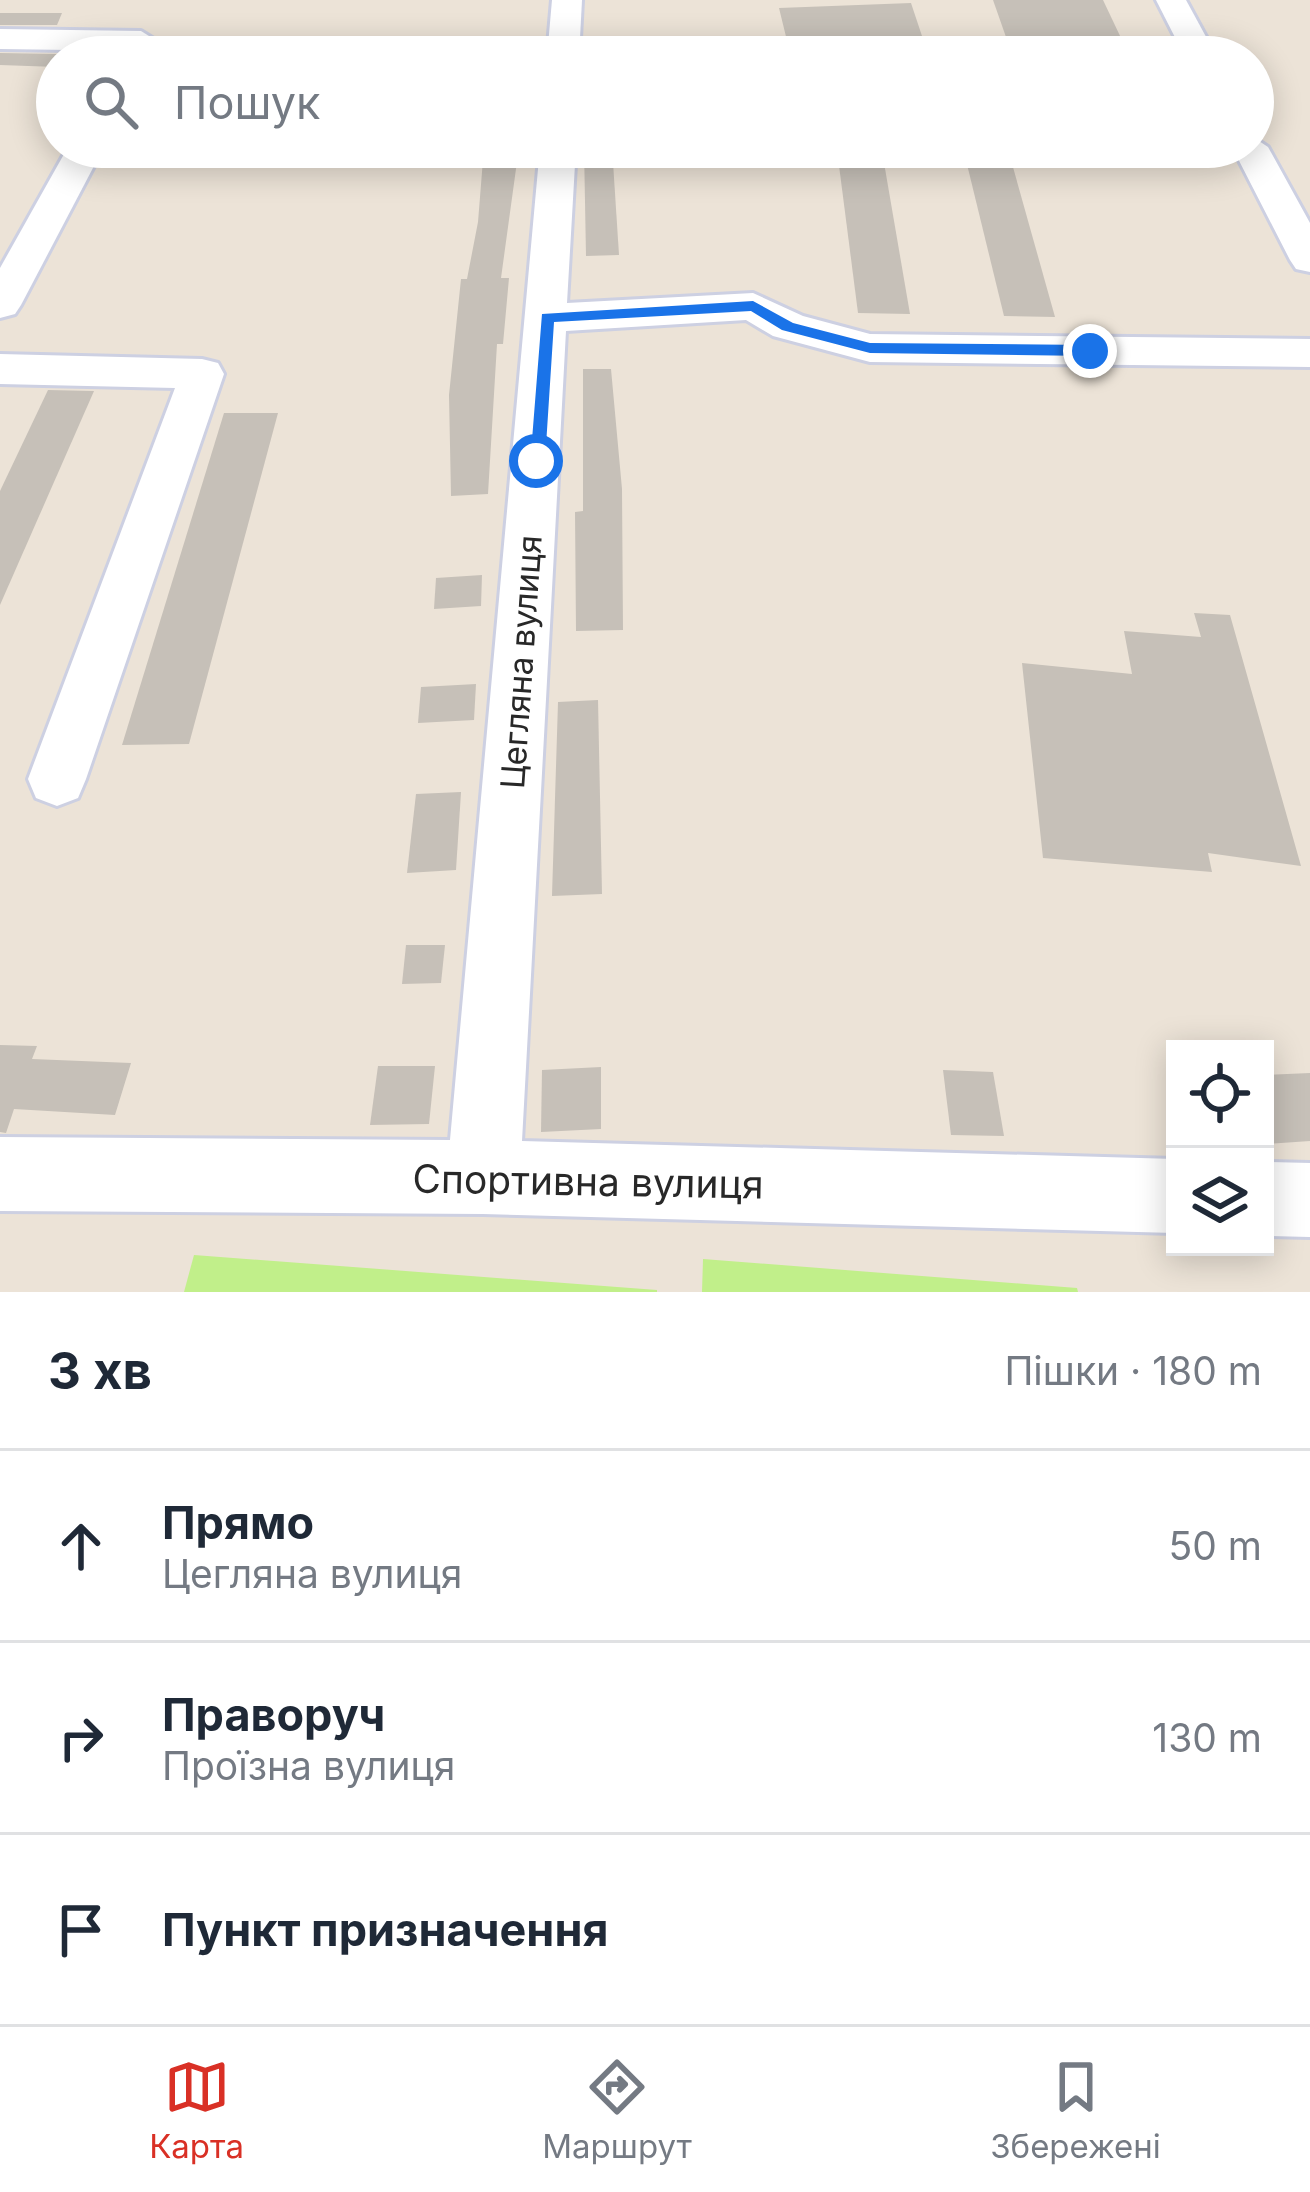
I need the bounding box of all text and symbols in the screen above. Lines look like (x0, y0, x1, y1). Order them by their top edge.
search box (36, 36, 1274, 168)
icon: search (78, 69, 144, 135)
text: Пошук (174, 75, 320, 130)
route end (1063, 324, 1117, 378)
route start (509, 434, 563, 488)
street label: Цегляна вулиця (492, 534, 550, 790)
map controls (1166, 1040, 1274, 1256)
button: locate (1166, 1040, 1274, 1148)
button: layers (1166, 1148, 1274, 1256)
street label: Спортивна вулиця (412, 1154, 764, 1208)
text: 3 хв (48, 1340, 152, 1401)
text: Пішки · 180 m (1004, 1347, 1262, 1394)
text: Прямо (162, 1495, 314, 1550)
icon: ahead (48, 1513, 114, 1579)
text: 50 m (1169, 1522, 1262, 1569)
text: Цегляна вулиця (162, 1550, 462, 1597)
text: Праворуч (162, 1687, 385, 1742)
icon: right (48, 1705, 114, 1771)
text: 130 m (1152, 1714, 1262, 1761)
text: Проїзна вулиця (162, 1742, 455, 1789)
icon: arrive (48, 1897, 114, 1963)
text: Пункт призначення (162, 1902, 608, 1957)
tab: Карта (149, 2054, 244, 2166)
tab: Маршрут (542, 2054, 692, 2166)
tab: Збережені (990, 2054, 1161, 2166)

